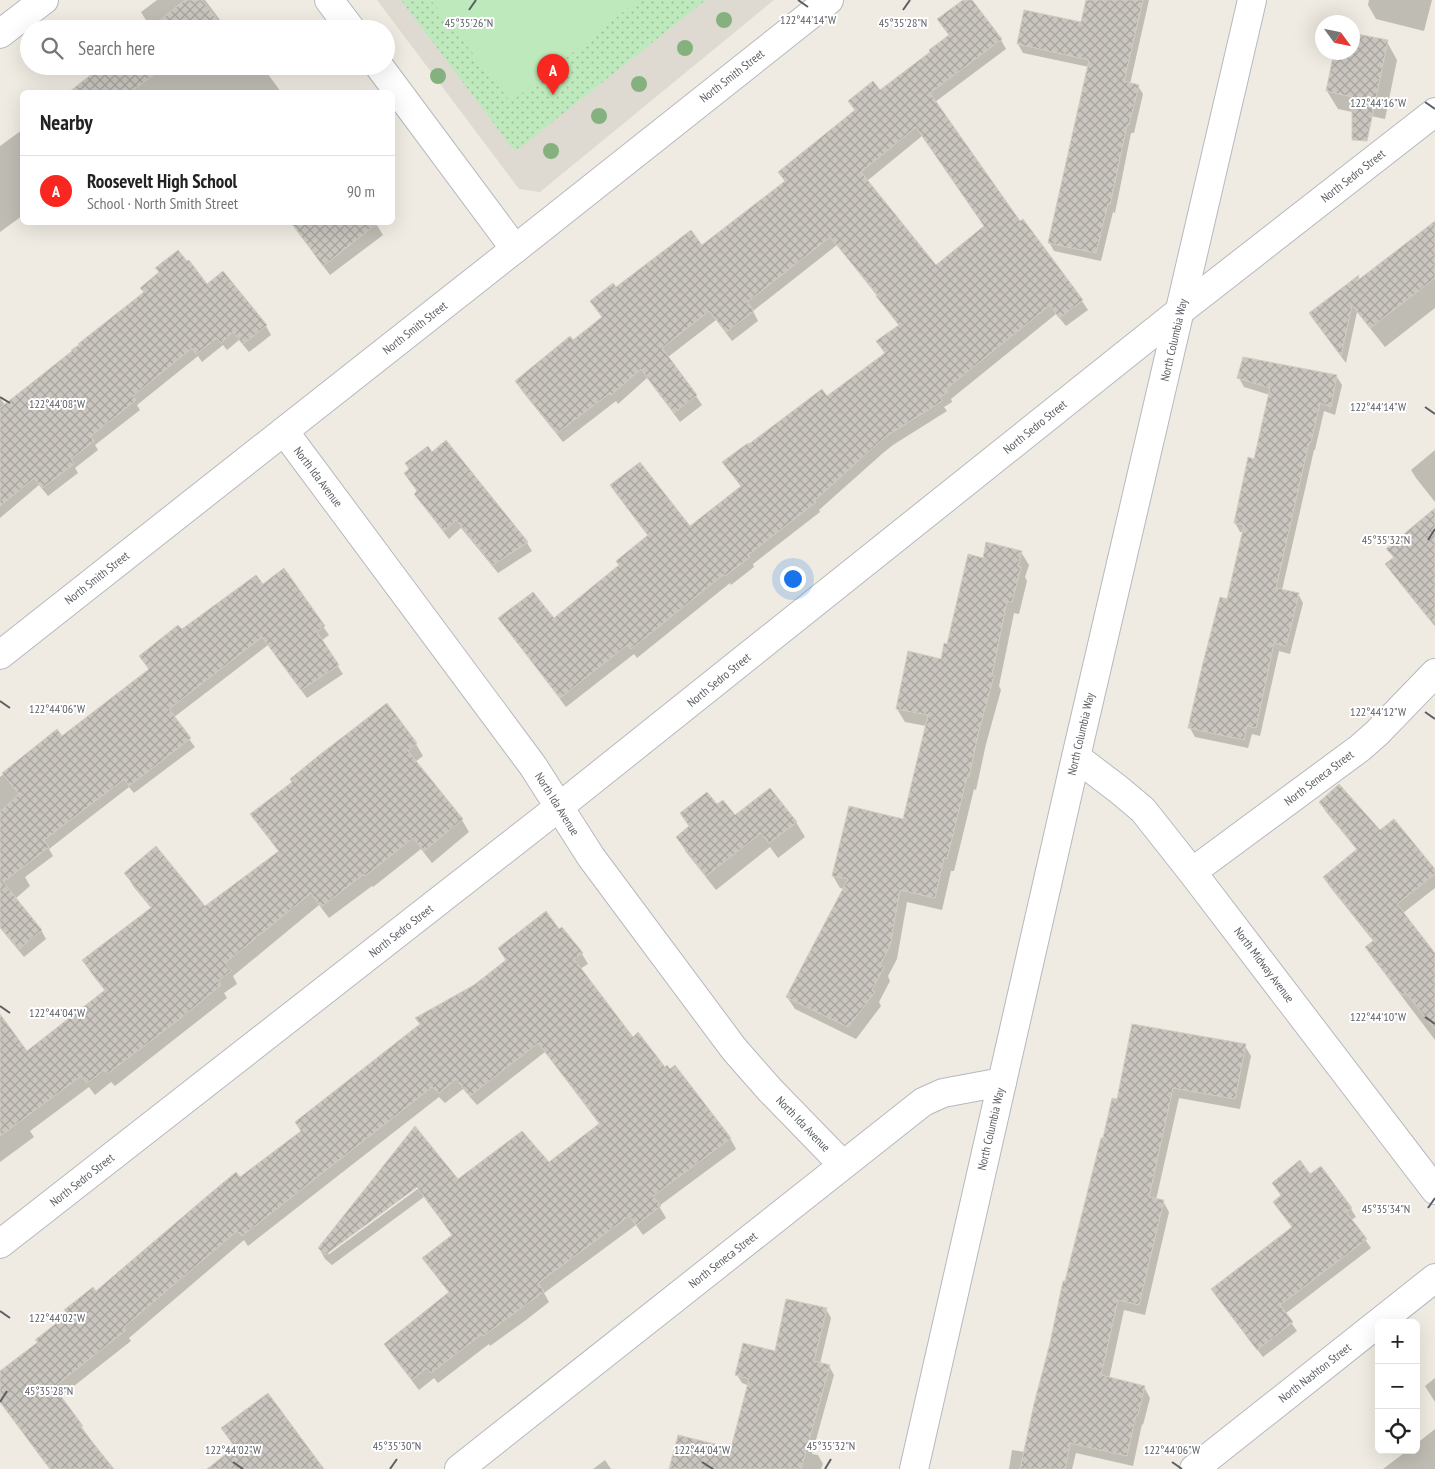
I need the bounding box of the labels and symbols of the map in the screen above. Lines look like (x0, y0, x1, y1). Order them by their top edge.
text: 122°44'14"W (780, 12, 836, 27)
text: 45°35'26"N (445, 15, 493, 30)
text: 45°35'28"N (879, 15, 927, 30)
north arrow (1315, 15, 1360, 60)
street label: North Smith Street (696, 45, 768, 105)
pin: A (537, 54, 569, 95)
text: 122°44'16"W (1350, 95, 1406, 110)
street label: North Sedro Street (1318, 145, 1388, 205)
street label: North Smith Street (379, 297, 451, 357)
street label: North Columbia Way (1157, 297, 1190, 383)
text: 122°44'08"W (29, 396, 85, 411)
street label: North Sedro Street (1000, 396, 1070, 457)
text: 122°44'14"W (1350, 399, 1406, 414)
street label: North Ida Avenue (291, 444, 346, 510)
text: 45°35'32"N (1362, 532, 1410, 547)
street label: North Smith Street (61, 547, 133, 607)
your location (780, 566, 806, 592)
street label: North Sedro Street (684, 649, 754, 710)
street label: North Columbia Way (1064, 691, 1097, 777)
text: 122°44'06"W (29, 701, 85, 716)
text: 122°44'12"W (1350, 704, 1406, 719)
street label: North Seneca Street (1281, 746, 1357, 809)
street label: North Ida Avenue (532, 769, 583, 838)
street label: North Sedro Street (366, 900, 436, 960)
street label: North Midway Avenue (1231, 924, 1298, 1005)
text: 122°44'04"W (29, 1005, 85, 1020)
text: 122°44'10"W (1350, 1009, 1406, 1024)
street label: North Columbia Way (974, 1086, 1007, 1172)
street label: North Ida Avenue (773, 1093, 834, 1155)
street label: North Sedro Street (47, 1149, 117, 1209)
text: 45°35'34"N (1362, 1201, 1410, 1216)
street label: North Seneca Street (685, 1228, 761, 1291)
text: 122°44'02"W (29, 1310, 85, 1325)
street label: North Nashton Street (1275, 1339, 1355, 1406)
text: 45°35'28"N (25, 1383, 73, 1398)
text: 45°35'30"N (373, 1438, 421, 1453)
text: 45°35'32"N (807, 1438, 855, 1453)
text: 122°44'02"W (205, 1442, 261, 1457)
text: 122°44'04"W (674, 1442, 730, 1457)
text: 122°44'06"W (1144, 1442, 1200, 1457)

